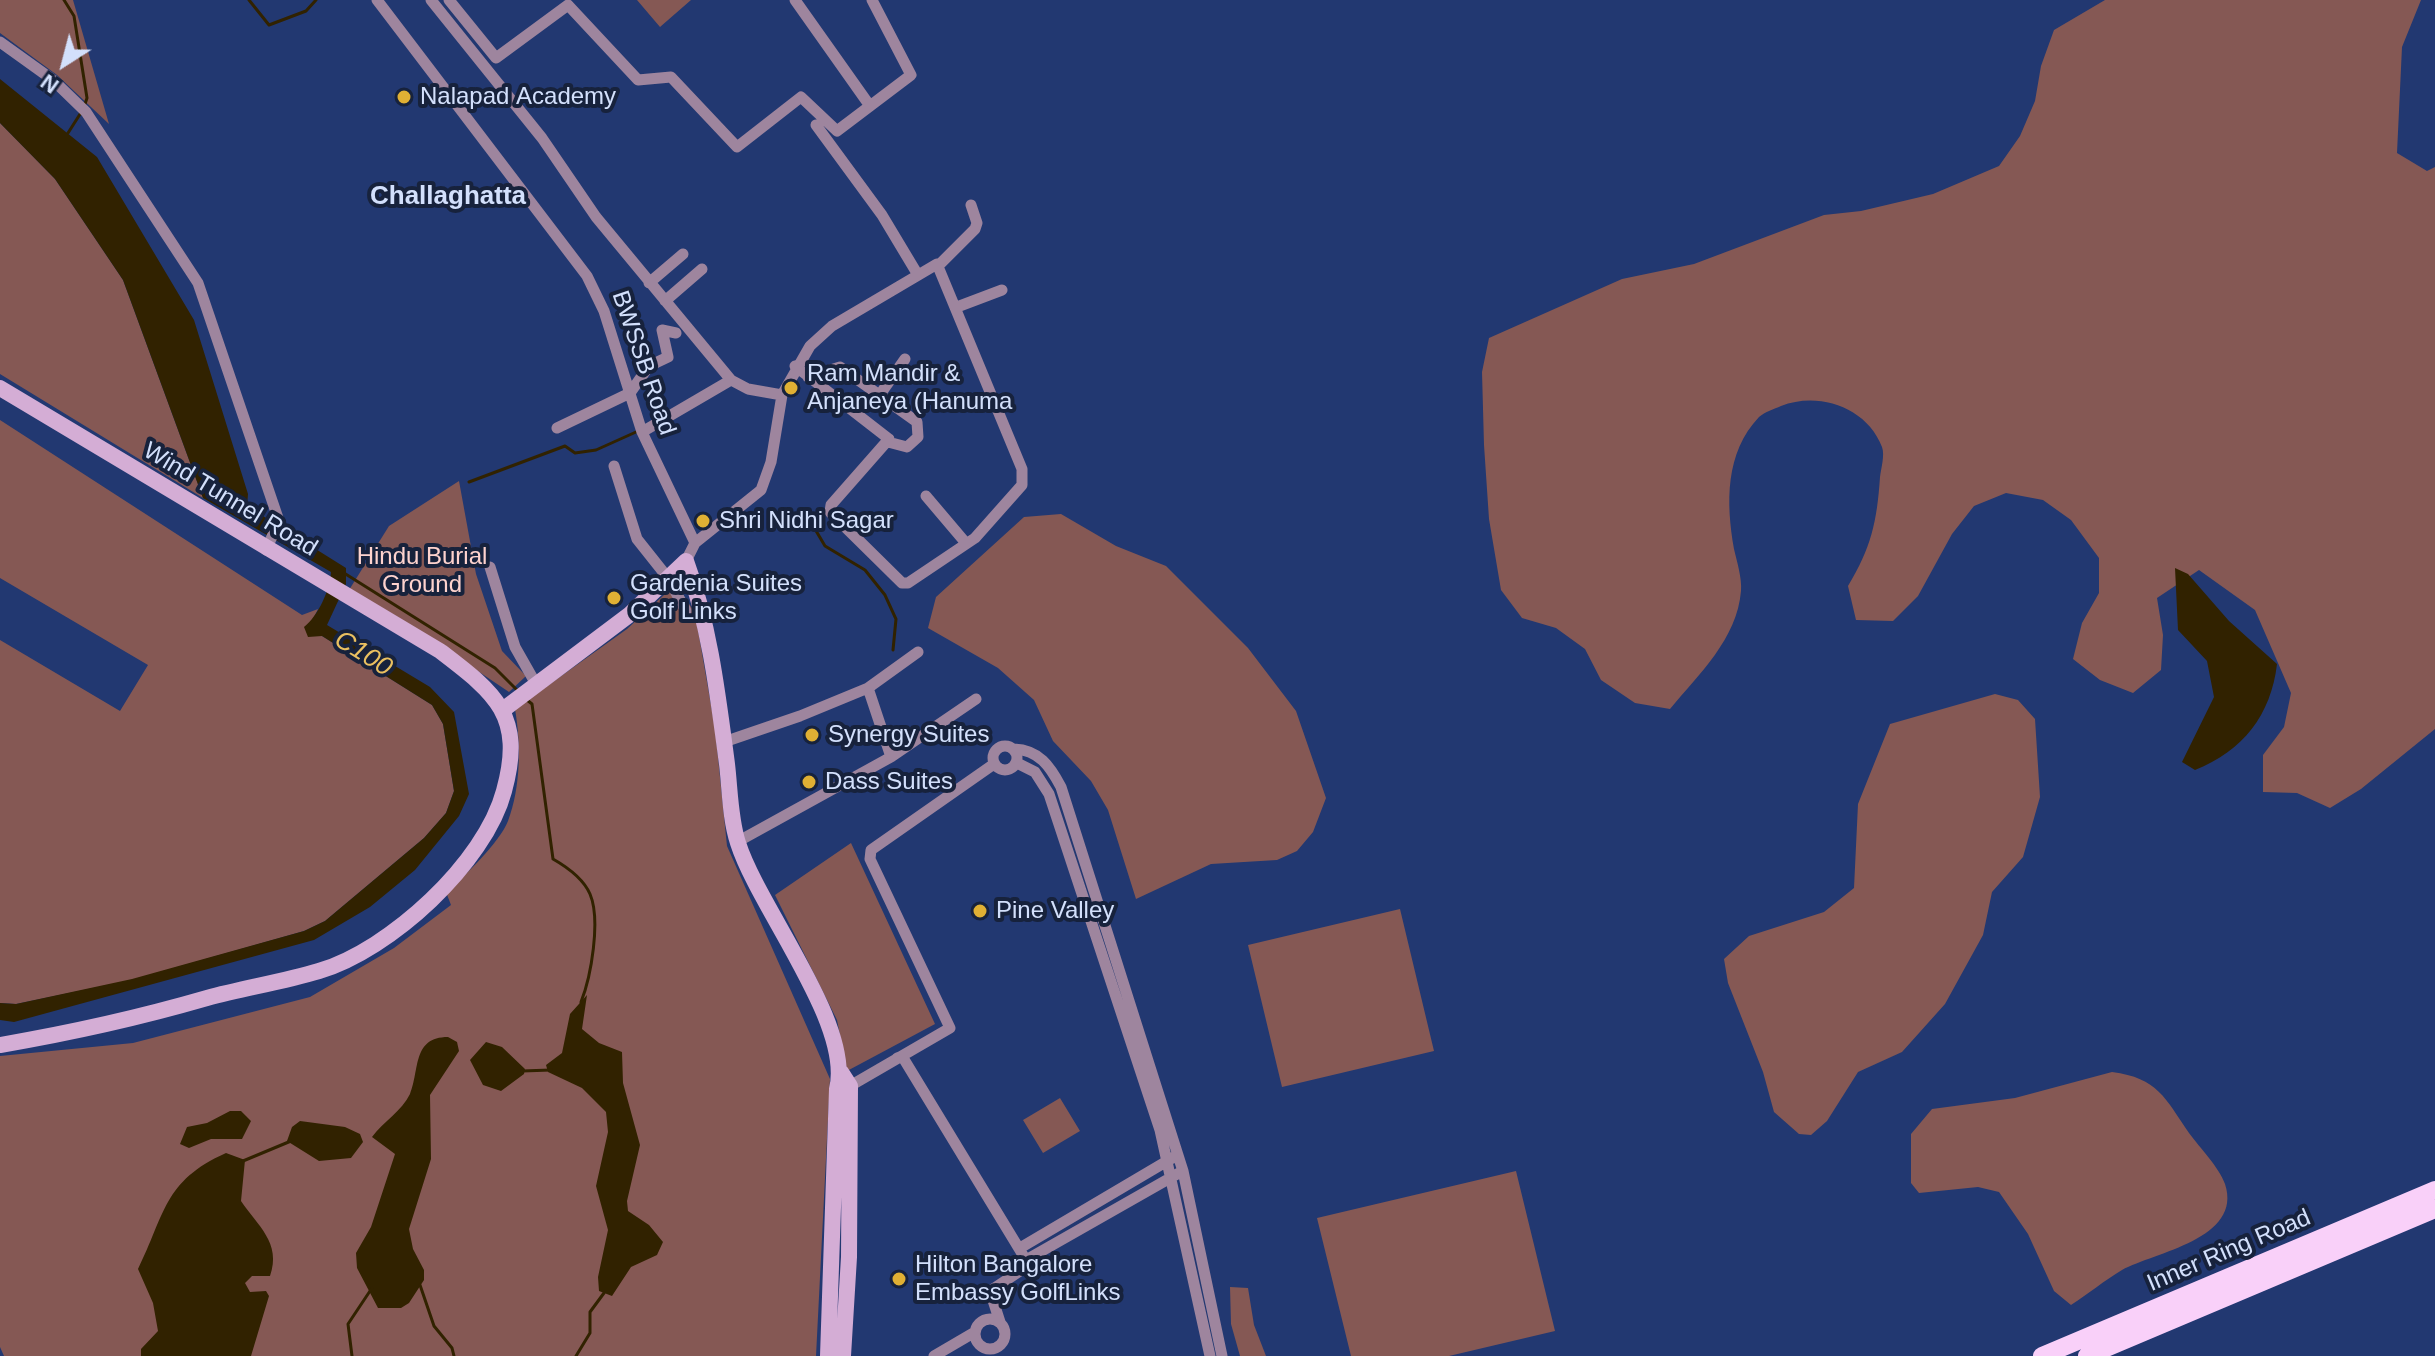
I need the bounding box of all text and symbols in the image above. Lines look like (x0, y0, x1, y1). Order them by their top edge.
north arrow (24, 24, 104, 104)
text: N (36, 69, 63, 99)
place label: Nalapad Academy (420, 83, 616, 111)
marker: Nalapad Academy (395, 88, 413, 106)
district label: Challaghatta (370, 181, 526, 213)
street label: BWSSB Road (605, 287, 681, 439)
place label: Ram Mandir & Anjaneya (Hanuma (807, 360, 1012, 416)
marker: Ram Mandir & Anjaneya (Hanuma (782, 379, 800, 397)
street label: Wind Tunnel Road (138, 437, 322, 563)
place label: Shri Nidhi Sagar (719, 507, 894, 535)
marker: Shri Nidhi Sagar (694, 512, 712, 530)
park label: Hindu Burial Ground (357, 543, 487, 599)
place label: Gardenia Suites Golf Links (630, 570, 802, 626)
marker: Gardenia Suites Golf Links (605, 589, 623, 607)
water label: C100 (328, 624, 398, 684)
place label: Synergy Suites (828, 721, 989, 749)
marker: Synergy Suites (803, 726, 821, 744)
place label: Dass Suites (825, 768, 953, 796)
marker: Dass Suites (800, 773, 818, 791)
place label: Pine Valley (996, 897, 1114, 925)
marker: Pine Valley (971, 902, 989, 920)
street label: Inner Ring Road (2143, 1204, 2315, 1298)
place label: Hilton Bangalore Embassy GolfLinks (915, 1251, 1120, 1307)
marker: Hilton Bangalore Embassy GolfLinks (890, 1270, 908, 1288)

